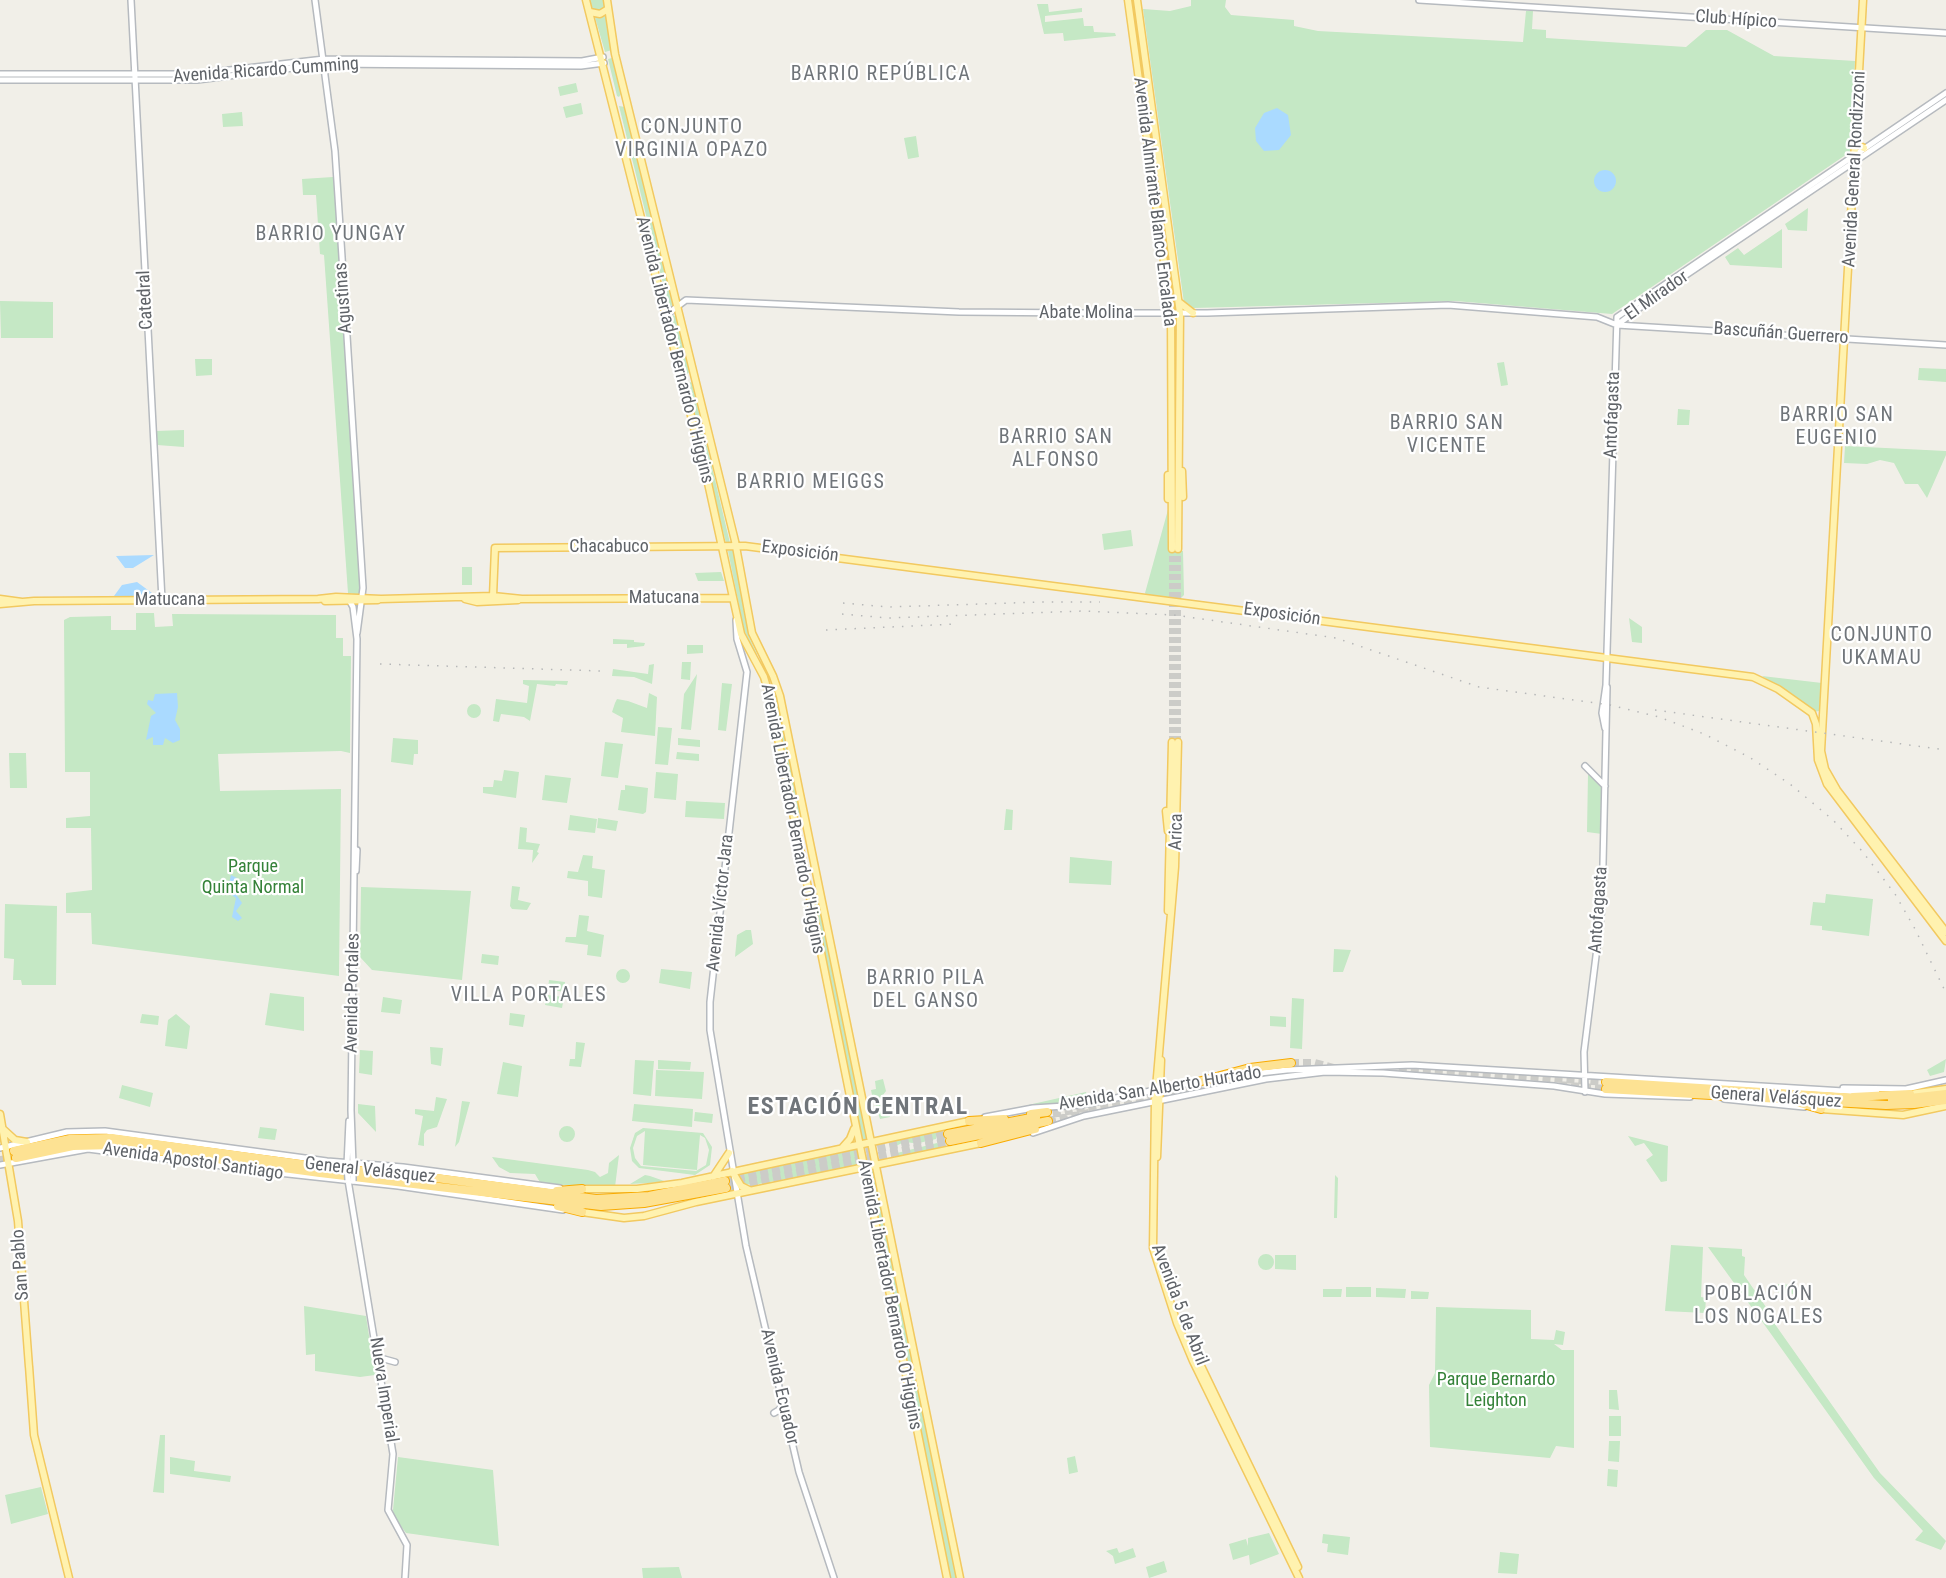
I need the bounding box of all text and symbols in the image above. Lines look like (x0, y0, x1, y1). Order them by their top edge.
street label: Club Hípico (1694, 6, 1778, 34)
street label: Avenida Ricardo Cumming (172, 54, 360, 88)
district label: BARRIO REPÚBLICA (791, 63, 971, 87)
street label: Avenida General Rondizzoni (1839, 70, 1871, 268)
street label: Avenida Almirante Blanco Encalada (1128, 76, 1180, 328)
district label: CONJUNTO VIRGINIA OPAZO (615, 116, 769, 163)
street label: Avenida Libertador Bernardo O'Higgins (630, 214, 718, 486)
district label: BARRIO YUNGAY (256, 223, 406, 247)
street label: Agustinas (331, 262, 357, 334)
street label: El Mirador (1621, 266, 1693, 326)
street label: Catedral (134, 270, 158, 330)
street label: Abate Molina (1039, 302, 1133, 324)
street label: Bascuñán Guerrero (1713, 319, 1849, 349)
street label: Antofagasta (1601, 371, 1625, 459)
district label: BARRIO SAN EUGENIO (1780, 404, 1894, 451)
district label: BARRIO SAN VICENTE (1390, 412, 1504, 459)
district label: BARRIO SAN ALFONSO (999, 426, 1113, 473)
district label: BARRIO MEIGGS (737, 471, 885, 495)
street label: Chacabuco (569, 536, 649, 558)
street label: Exposición (760, 537, 840, 567)
street label: Matucana (629, 587, 699, 609)
street label: Matucana (135, 589, 205, 611)
street label: Exposición (1242, 599, 1322, 631)
district label: CONJUNTO UKAMAU (1831, 624, 1933, 671)
street label: Avenida Libertador Bernardo O'Higgins (755, 682, 829, 956)
street label: Arica (1166, 813, 1188, 851)
street label: Avenida Víctor Jara (703, 833, 739, 973)
park label: Parque Quinta Normal (202, 856, 304, 898)
street label: Antofagasta (1585, 866, 1613, 954)
street label: Avenida Portales (341, 933, 365, 1053)
district label: BARRIO PILA DEL GANSO (866, 967, 986, 1014)
district label: VILLA PORTALES (451, 984, 607, 1008)
street label: Avenida San Alberto Hurtado (1057, 1062, 1263, 1116)
street label: General Velásquez (1710, 1083, 1842, 1113)
district label: ESTACIÓN CENTRAL (747, 1094, 969, 1122)
street label: Avenida Apostol Santiago (101, 1139, 285, 1185)
street label: General Velásquez (304, 1153, 436, 1189)
street label: Avenida Libertador Bernardo O'Higgins (852, 1158, 926, 1432)
street label: San Pablo (8, 1229, 34, 1301)
street label: Avenida 5 de Abril (1146, 1241, 1212, 1369)
district label: POBLACIÓN LOS NOGALES (1694, 1283, 1824, 1330)
street label: Avenida Ecuador (755, 1327, 803, 1447)
street label: Nueva Imperial (364, 1336, 402, 1444)
park label: Parque Bernardo Leighton (1437, 1369, 1555, 1412)

